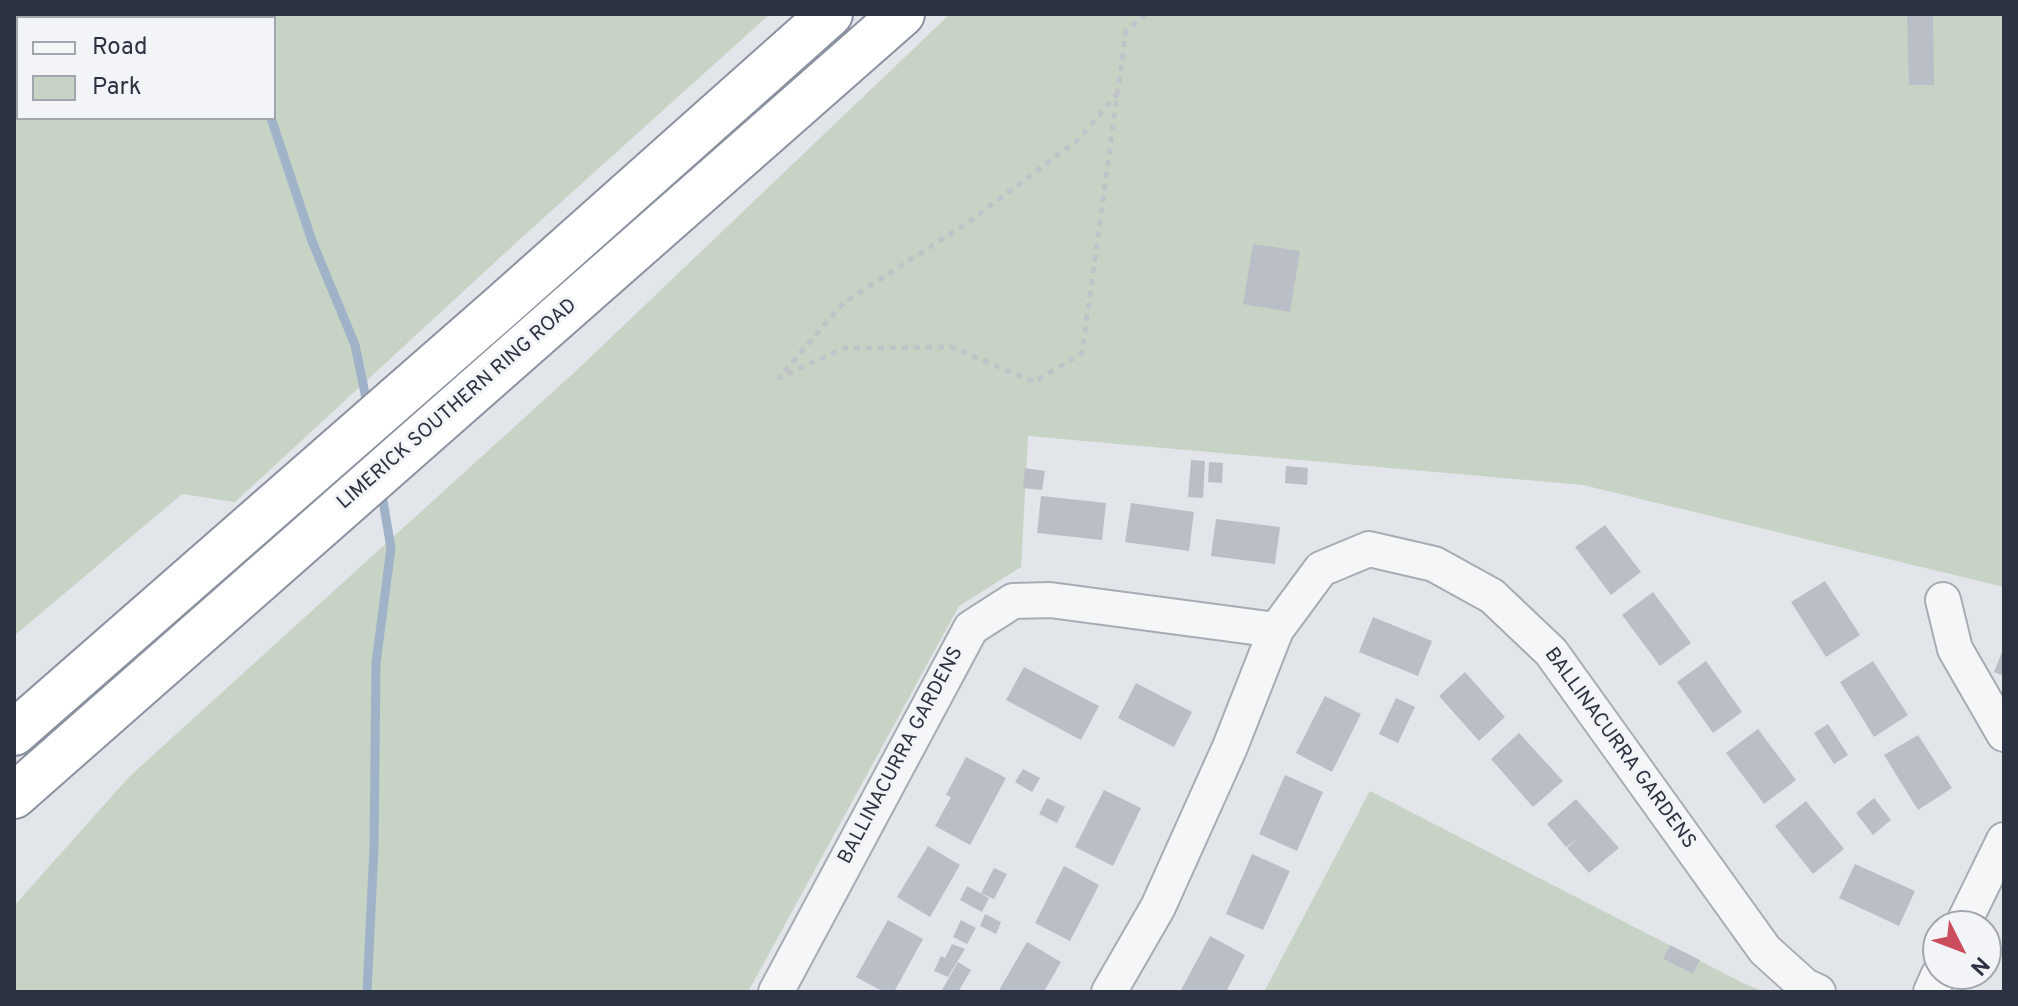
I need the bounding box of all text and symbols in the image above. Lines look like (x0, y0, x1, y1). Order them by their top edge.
legend (16, 16, 276, 120)
text: Road (92, 33, 148, 63)
text: Park (92, 73, 142, 103)
street label: LIMERICK SOUTHERN RING ROAD (333, 294, 583, 516)
street label: BALLINACURRA GARDENS (834, 643, 970, 869)
street label: BALLINACURRA GARDENS (1538, 644, 1700, 854)
north arrow (1922, 910, 2002, 990)
text: N (1963, 950, 1994, 980)

